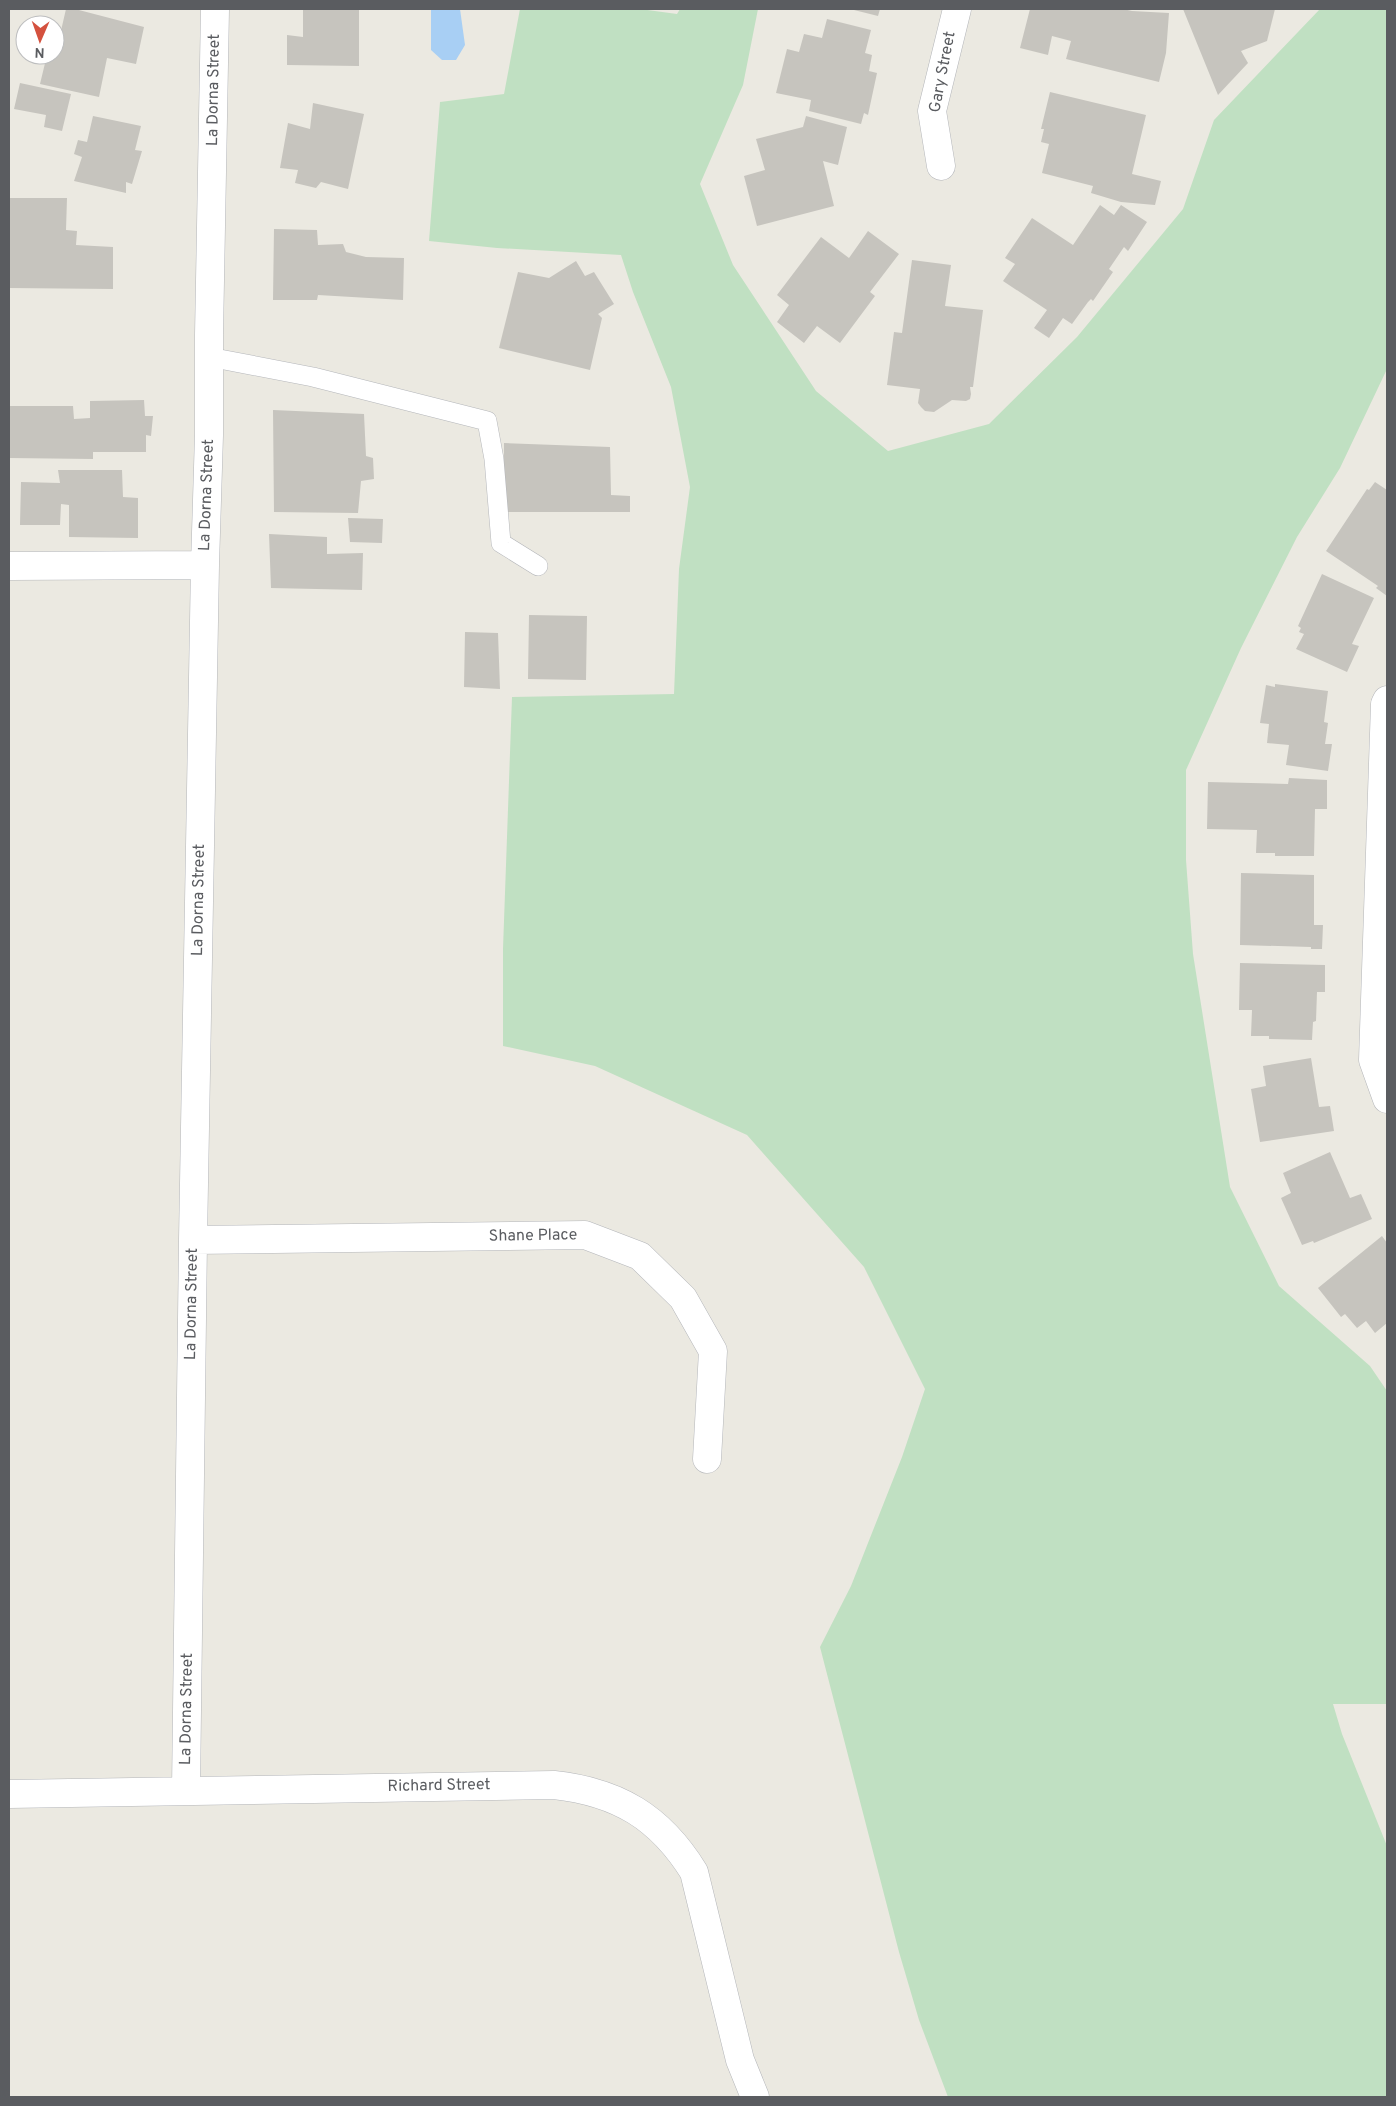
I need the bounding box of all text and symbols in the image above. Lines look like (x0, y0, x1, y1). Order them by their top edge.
north arrow (15, 15, 65, 65)
street label: Gary Street (925, 30, 961, 114)
street label: La Dorna Street (203, 34, 225, 146)
text: N (34, 43, 45, 60)
street label: La Dorna Street (195, 439, 219, 551)
street label: La Dorna Street (188, 844, 210, 956)
street label: Shane Place (489, 1225, 577, 1247)
street label: La Dorna Street (181, 1248, 203, 1360)
street label: La Dorna Street (176, 1653, 198, 1765)
street label: Richard Street (387, 1775, 491, 1797)

